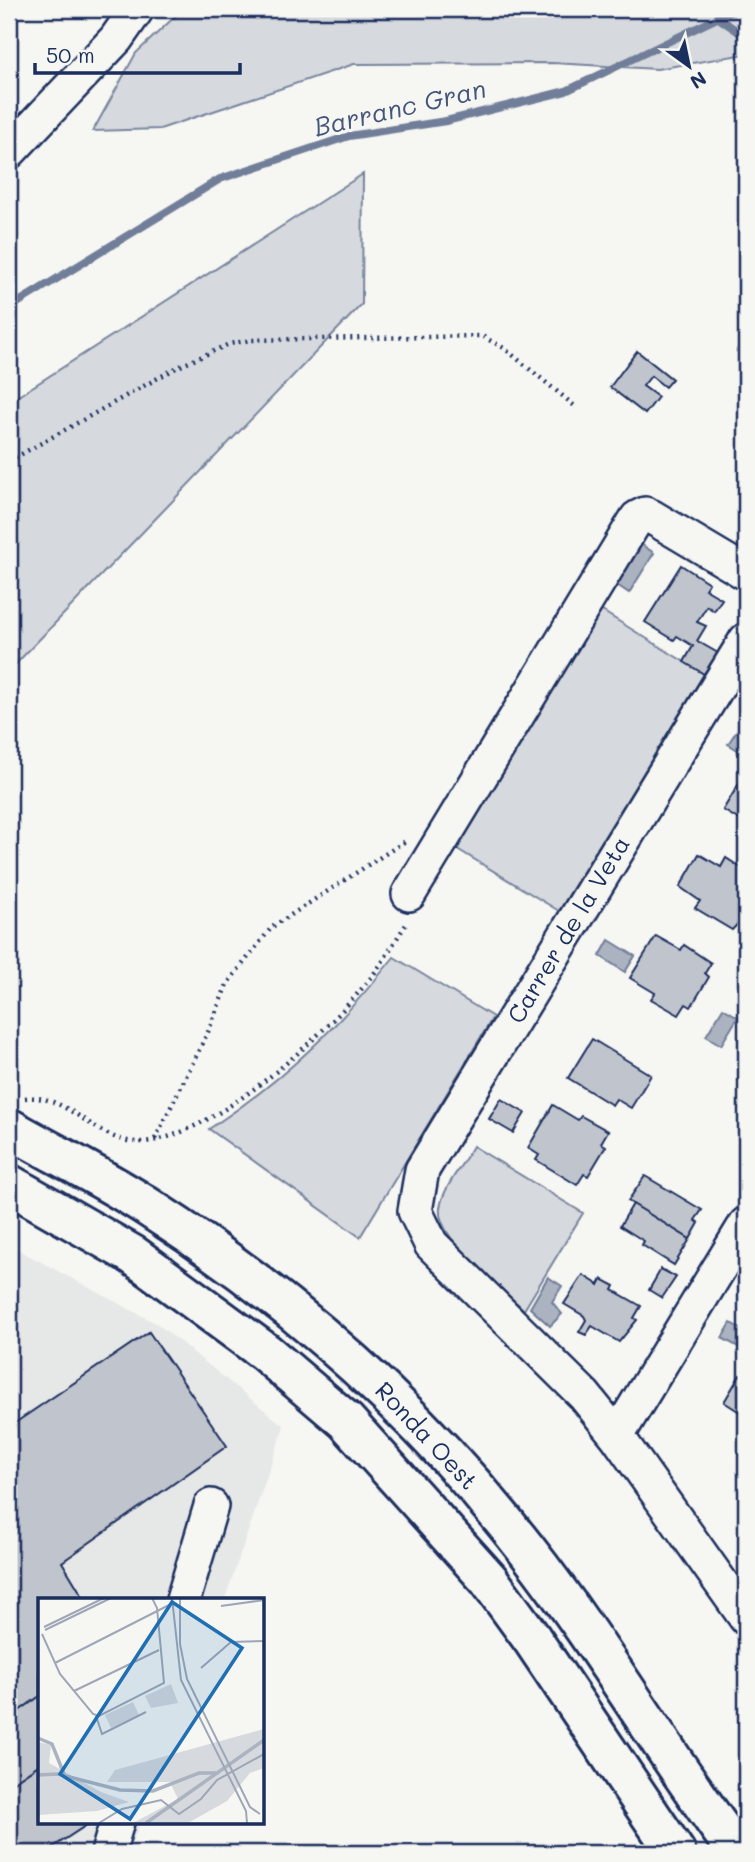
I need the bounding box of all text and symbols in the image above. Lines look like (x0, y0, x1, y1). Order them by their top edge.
scale bar (35, 32, 240, 76)
north arrow (654, 32, 724, 102)
text: 50 m (46, 41, 95, 68)
text: N (686, 66, 711, 95)
water label: Barranc Gran (310, 71, 489, 143)
street label: Carrer de la Veta (500, 830, 636, 1028)
street label: Ronda Oest (369, 1374, 485, 1496)
inset map (38, 1598, 264, 1824)

